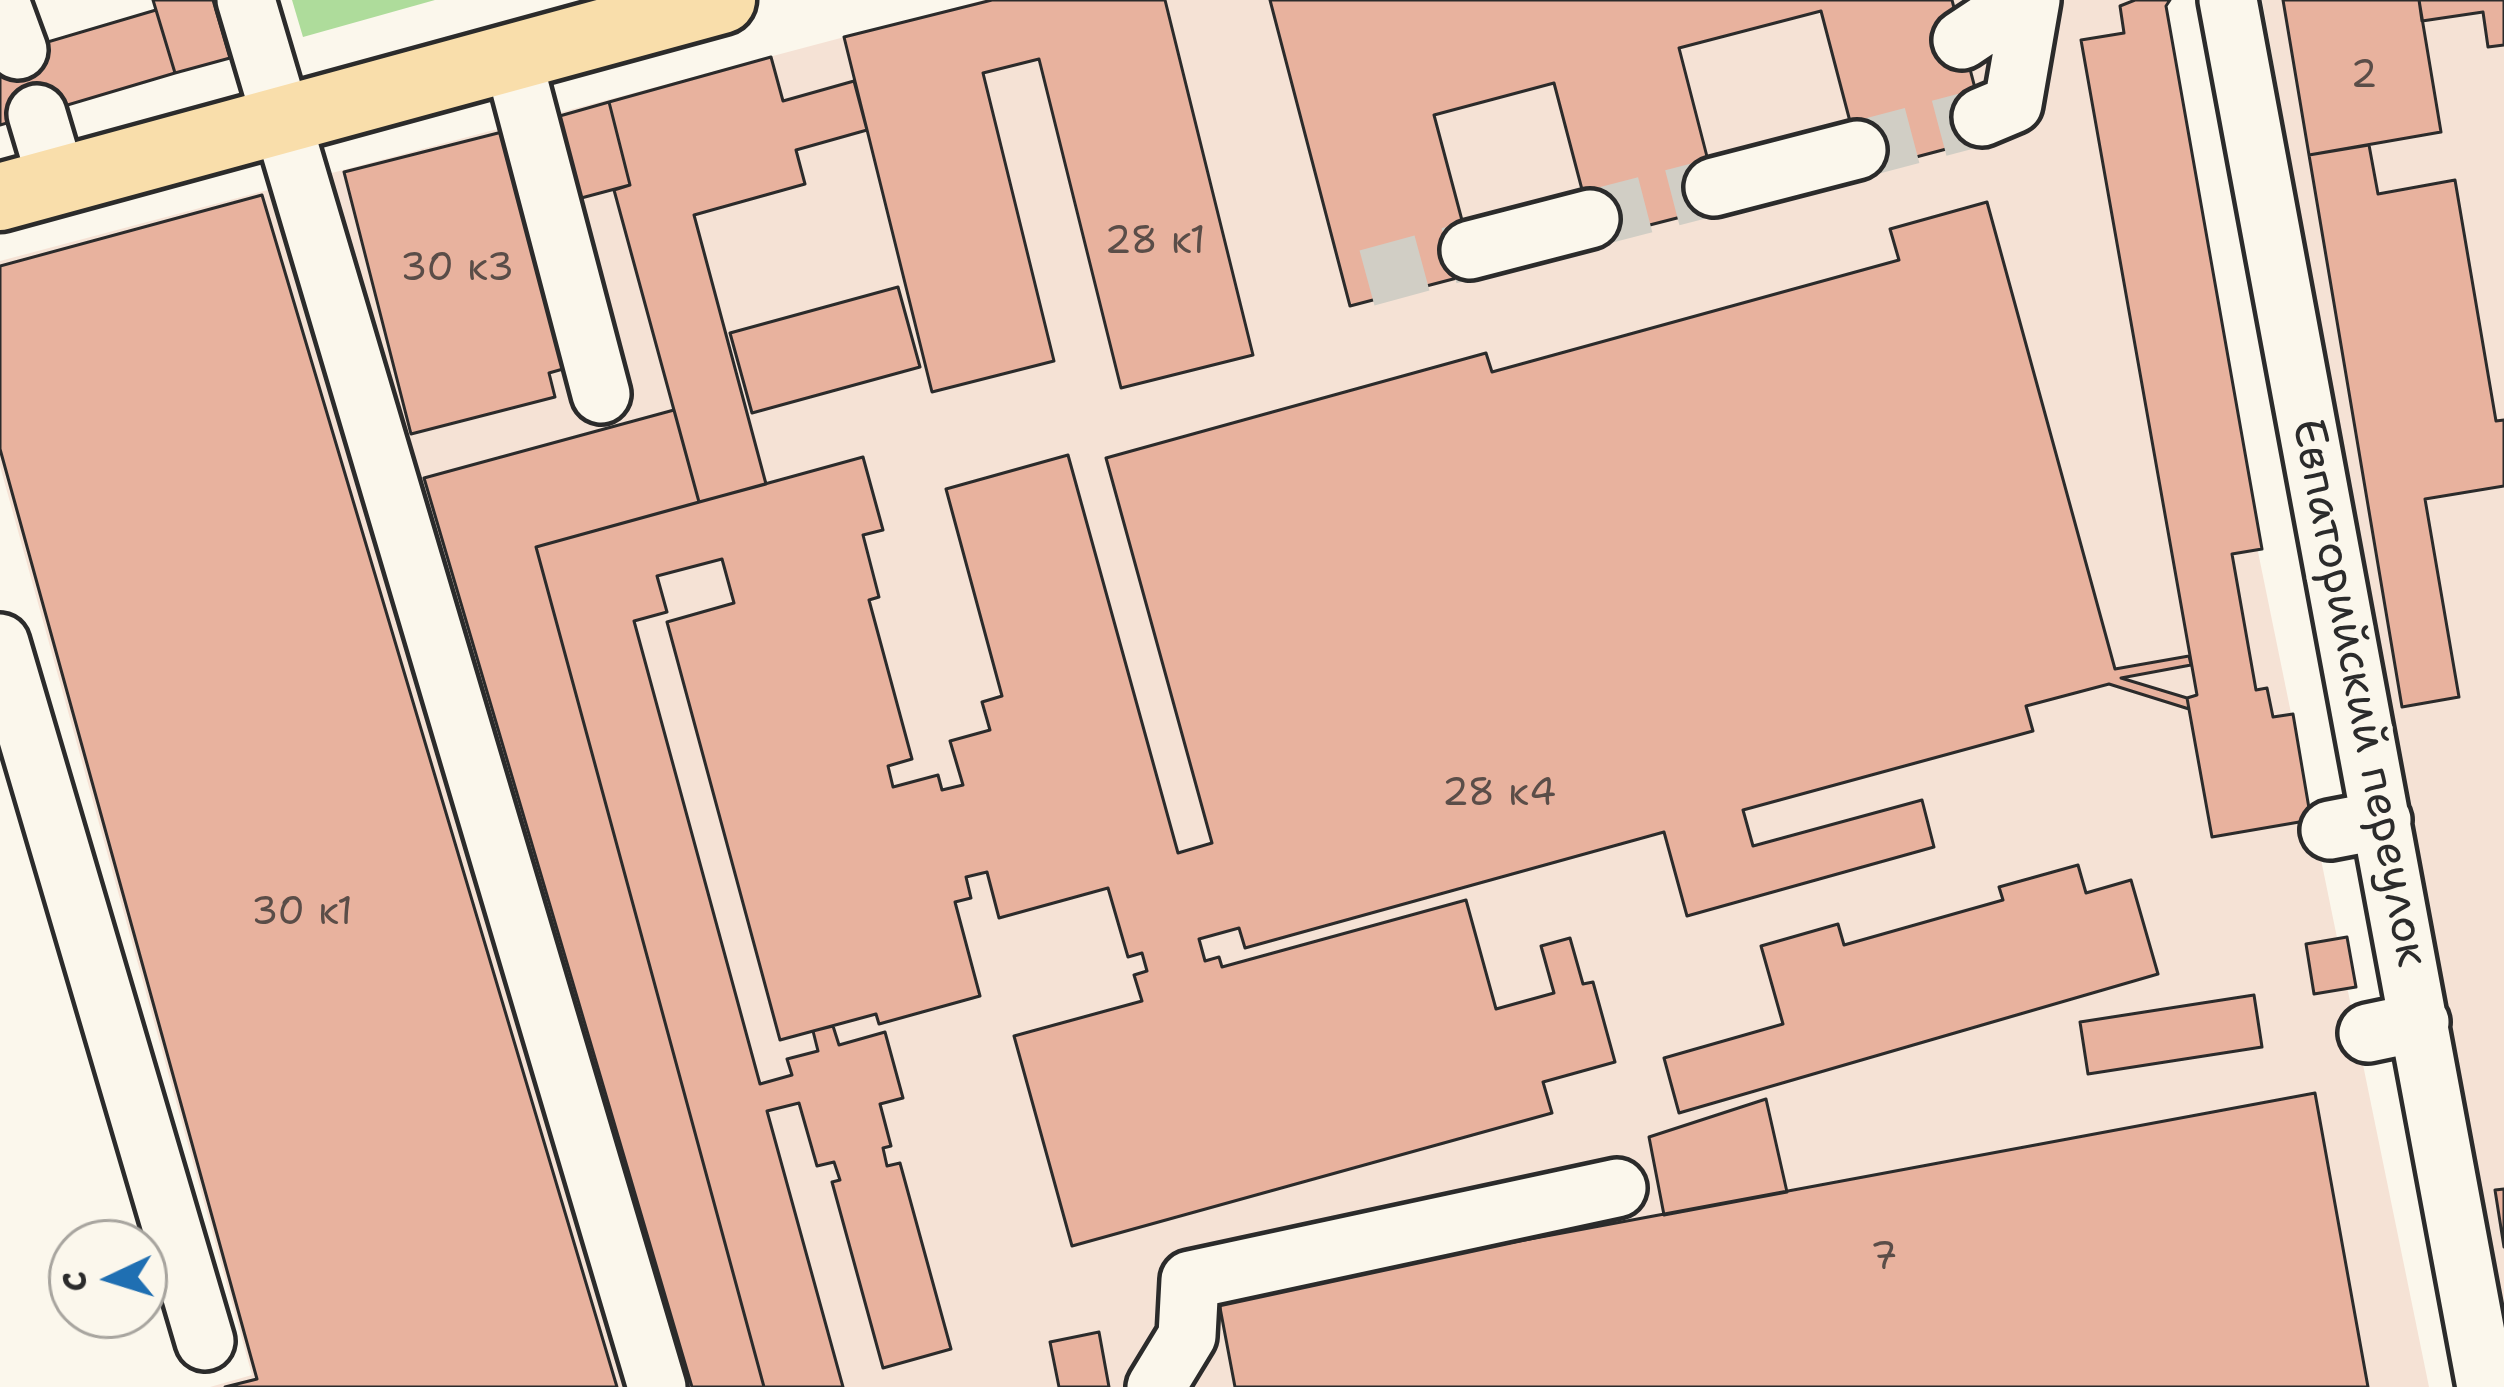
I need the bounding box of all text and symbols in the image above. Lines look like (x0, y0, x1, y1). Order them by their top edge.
house number: 2 (2350, 54, 2378, 100)
house number: 28 к1 (1104, 220, 1206, 266)
house number: 30 к3 (400, 247, 514, 293)
street label: Евпаторийский переулок (2278, 415, 2438, 971)
house number: 28 к4 (1442, 772, 1556, 818)
house number: 30 к1 (251, 891, 353, 937)
north arrow (48, 1219, 168, 1339)
house number: 7 (1870, 1236, 1898, 1282)
text: С (51, 1270, 98, 1293)

